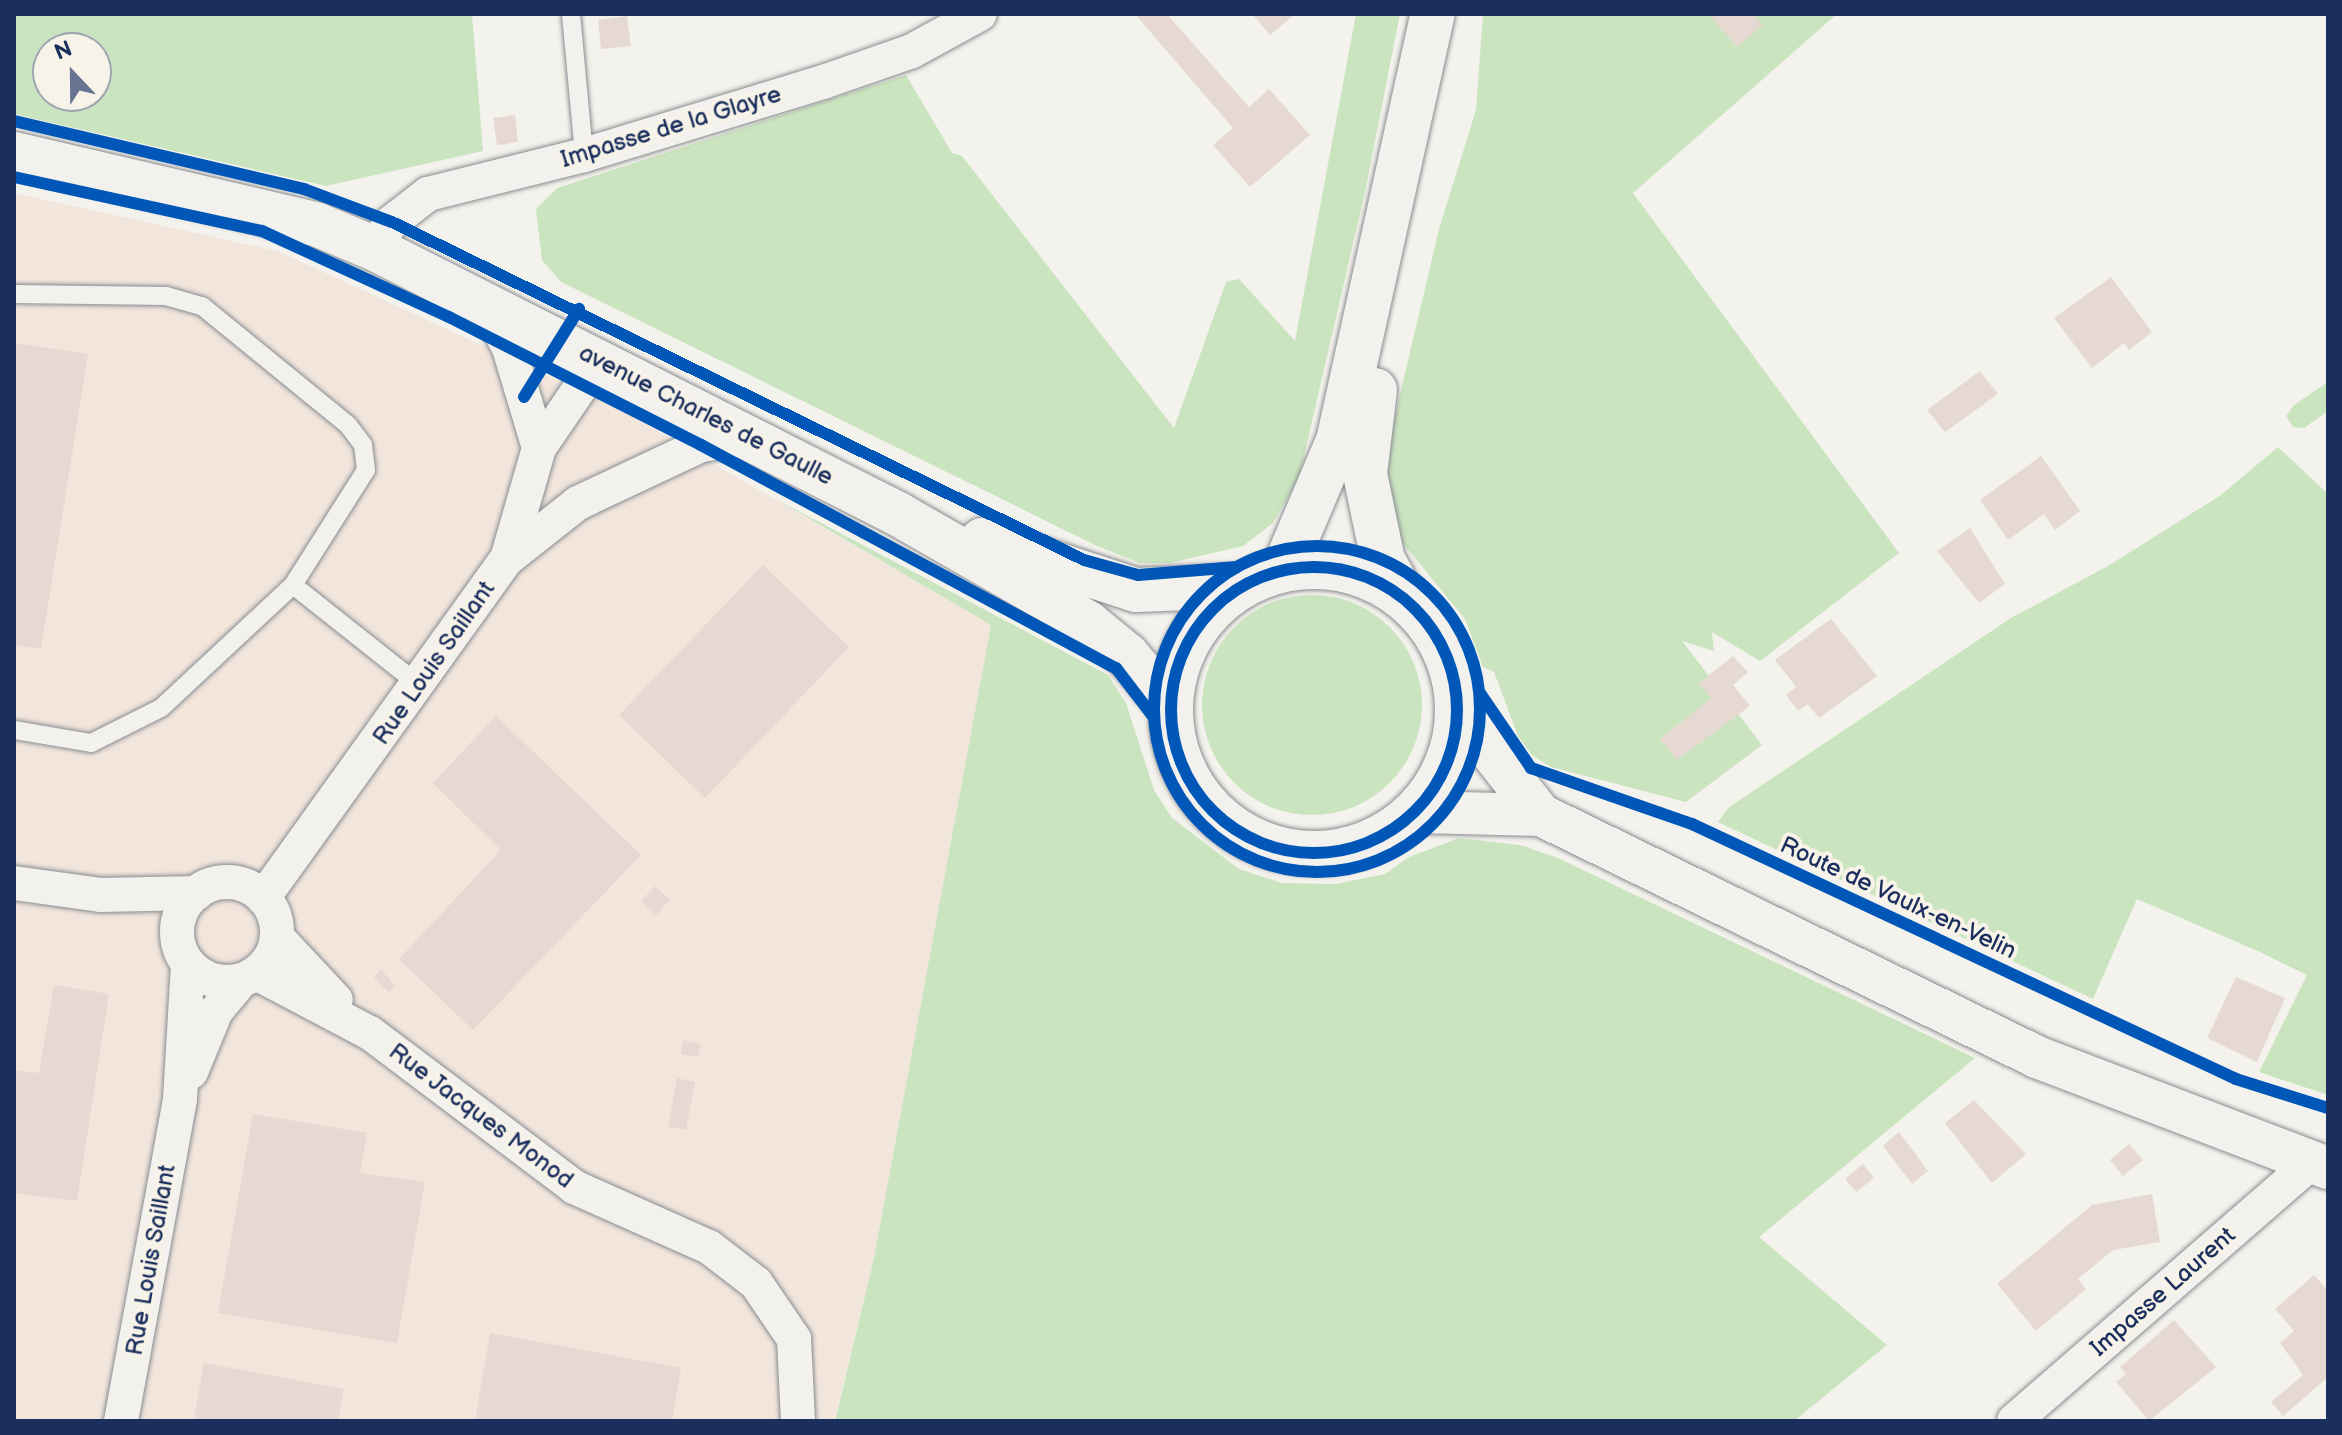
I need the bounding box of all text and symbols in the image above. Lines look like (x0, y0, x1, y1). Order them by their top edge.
north arrow (32, 32, 112, 112)
text: N (51, 36, 76, 67)
street label: Impasse de la Glayre (557, 80, 785, 174)
street label: avenue Charles de Gaulle (574, 338, 838, 492)
street label: Rue Louis Saillant (367, 575, 501, 751)
street label: Route de Vaulx-en-Velin (1775, 830, 2021, 966)
street label: Rue Jacques Monod (383, 1037, 579, 1195)
street label: Rue Louis Saillant (120, 1162, 182, 1358)
street label: Impasse Laurent (2085, 1221, 2241, 1363)

